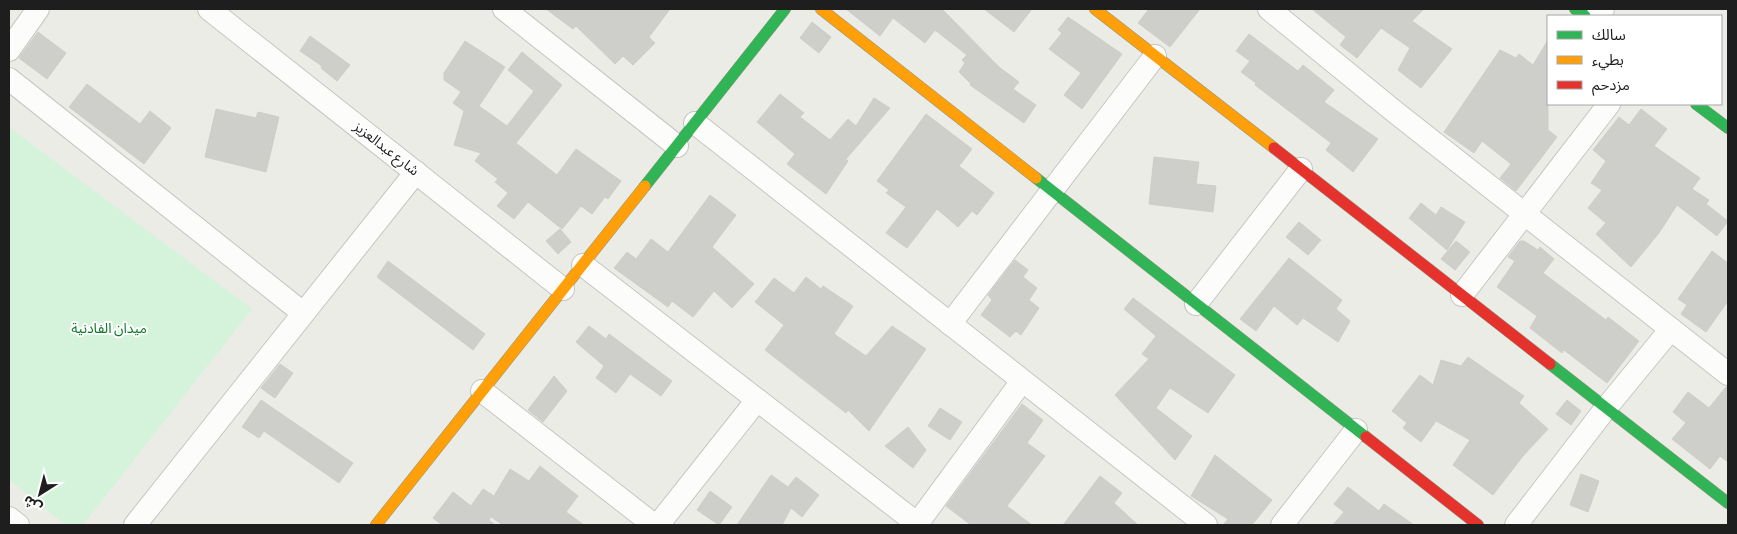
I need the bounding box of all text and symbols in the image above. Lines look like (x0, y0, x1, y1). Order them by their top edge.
legend (1547, 15, 1722, 105)
text: سالك (1592, 28, 1626, 43)
text: بطيء (1592, 53, 1624, 71)
text: مزدحم (1592, 78, 1630, 96)
street label: شارع عبدالعزيز (348, 119, 421, 181)
park label: ميدان الفادنية (71, 322, 147, 337)
north arrow (15, 469, 65, 519)
text: ش (21, 492, 45, 515)

